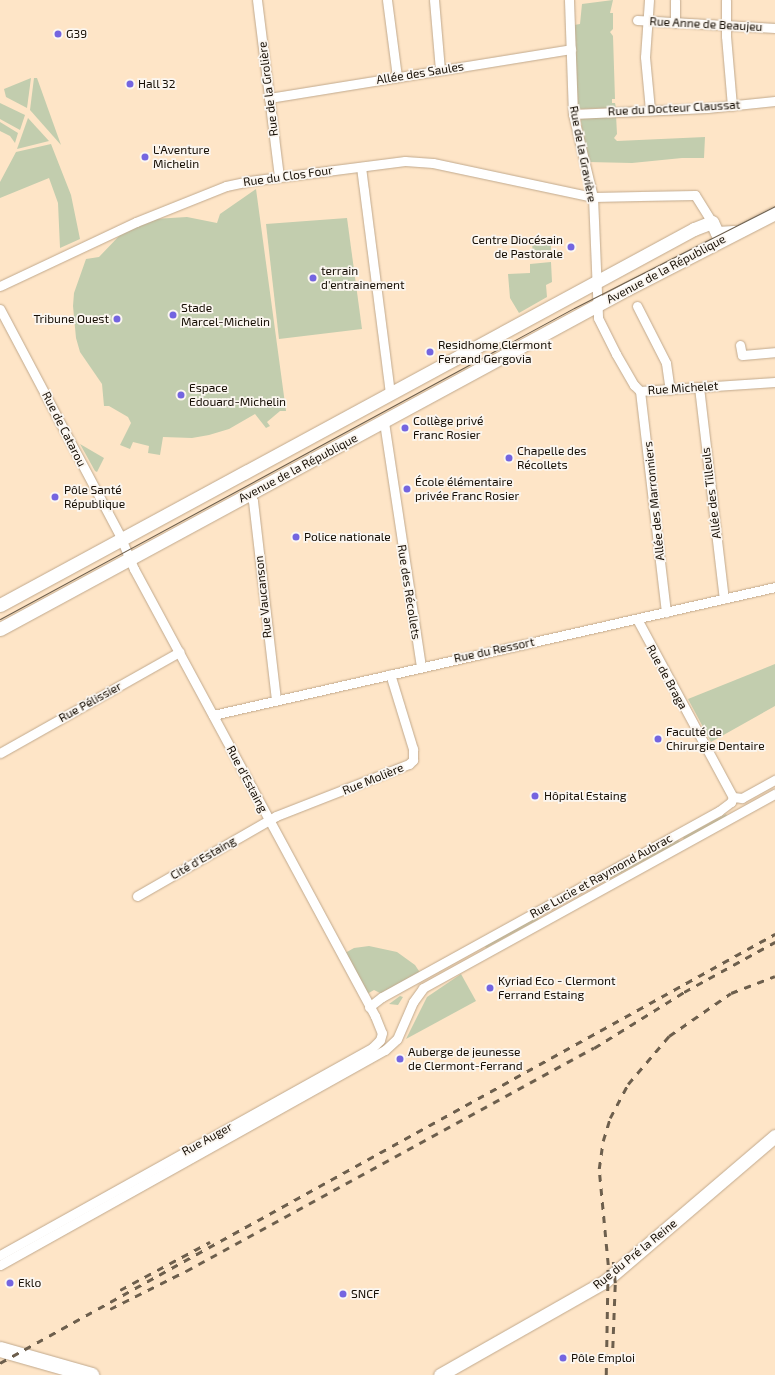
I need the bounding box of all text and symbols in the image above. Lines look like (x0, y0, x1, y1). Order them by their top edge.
street label: Rue Anne de Beaujeu (649, 14, 763, 34)
place label: G39 (66, 27, 87, 41)
marker: G39 (53, 29, 63, 39)
street label: Rue de la Grolière (255, 41, 281, 137)
street label: Allée des Saules (375, 59, 465, 87)
place label: Hall 32 (138, 77, 176, 91)
marker: Hall 32 (125, 79, 135, 89)
street label: Rue du Docteur Claussat (607, 97, 741, 119)
street label: Rue de la Gravière (567, 105, 599, 203)
place label: L'Aventure Michelin (153, 143, 210, 171)
marker: L'Aventure Michelin (140, 152, 150, 162)
street label: Rue du Clos Four (242, 163, 334, 189)
street label: Avenue de la République (604, 231, 728, 307)
place label: Centre Diocésain de Pastorale (472, 233, 563, 261)
marker: Centre Diocésain de Pastorale (566, 242, 576, 252)
place label: terrain d'entrainement (321, 264, 404, 292)
marker: terrain d'entrainement (308, 273, 318, 283)
place label: Stade Marcel-Michelin (181, 301, 270, 329)
marker: Stade Marcel-Michelin (168, 310, 178, 320)
place label: Tribune Ouest (34, 312, 109, 326)
marker: Tribune Ouest (112, 314, 122, 324)
place label: Residhome Clermont Ferrand Gergovia (438, 338, 552, 366)
marker: Residhome Clermont Ferrand Gergovia (425, 347, 435, 357)
street label: Rue Michelet (647, 378, 719, 398)
place label: Espace Edouard-Michelin (189, 381, 286, 409)
street label: Rue de Catarou (39, 389, 89, 469)
marker: Espace Edouard-Michelin (176, 390, 186, 400)
place label: Collège privé Franc Rosier (413, 414, 483, 442)
marker: Collège privé Franc Rosier (400, 423, 410, 433)
street label: Avenue de la République (236, 430, 360, 506)
street label: Allée des Marronniers (641, 441, 667, 561)
place label: Chapelle des Récollets (517, 444, 586, 472)
street label: Allée des Tilleuls (698, 446, 724, 540)
marker: Chapelle des Récollets (504, 453, 514, 463)
place label: École élémentaire privée Franc Rosier (415, 475, 519, 503)
place label: Pôle Santé République (64, 483, 125, 511)
marker: École élémentaire privée Franc Rosier (402, 484, 412, 494)
marker: Pôle Santé République (49, 491, 61, 503)
place label: Police nationale (304, 530, 391, 544)
marker: Police nationale (291, 532, 301, 542)
street label: Rue des Récollets (394, 543, 424, 641)
street label: Rue Vaucanson (251, 555, 275, 639)
street label: Rue du Ressort (452, 634, 536, 666)
street label: Rue de Braga (643, 642, 691, 712)
street label: Rue Pélissier (56, 679, 124, 725)
place label: Faculté de Chirurgie Dentaire (666, 725, 765, 753)
marker: Faculté de Chirurgie Dentaire (653, 734, 663, 744)
street label: Rue d'Estaing (223, 743, 271, 815)
street label: Rue Molière (340, 760, 406, 798)
place label: Hôpital Estaing (544, 789, 627, 803)
marker: Hôpital Estaing (529, 790, 541, 802)
street label: Rue Lucie et Raymond Aubrac (527, 831, 675, 921)
street label: Cité d'Estaing (168, 833, 238, 883)
place label: Kyriad Eco - Clermont Ferrand Estaing (498, 974, 616, 1002)
marker: Kyriad Eco - Clermont Ferrand Estaing (485, 983, 495, 993)
place label: Auberge de jeunesse de Clermont-Ferrand (408, 1045, 523, 1073)
marker: Auberge de jeunesse de Clermont-Ferrand (395, 1054, 405, 1064)
street label: Rue Auger (179, 1119, 235, 1159)
street label: Rue du Pré la Reine (590, 1216, 680, 1292)
place label: Eklo (18, 1276, 41, 1290)
marker: Eklo (5, 1278, 15, 1288)
place label: SNCF (351, 1287, 379, 1301)
marker: SNCF (338, 1289, 348, 1299)
place label: Pôle Emploi (571, 1351, 635, 1365)
marker: Pôle Emploi (558, 1353, 568, 1363)

